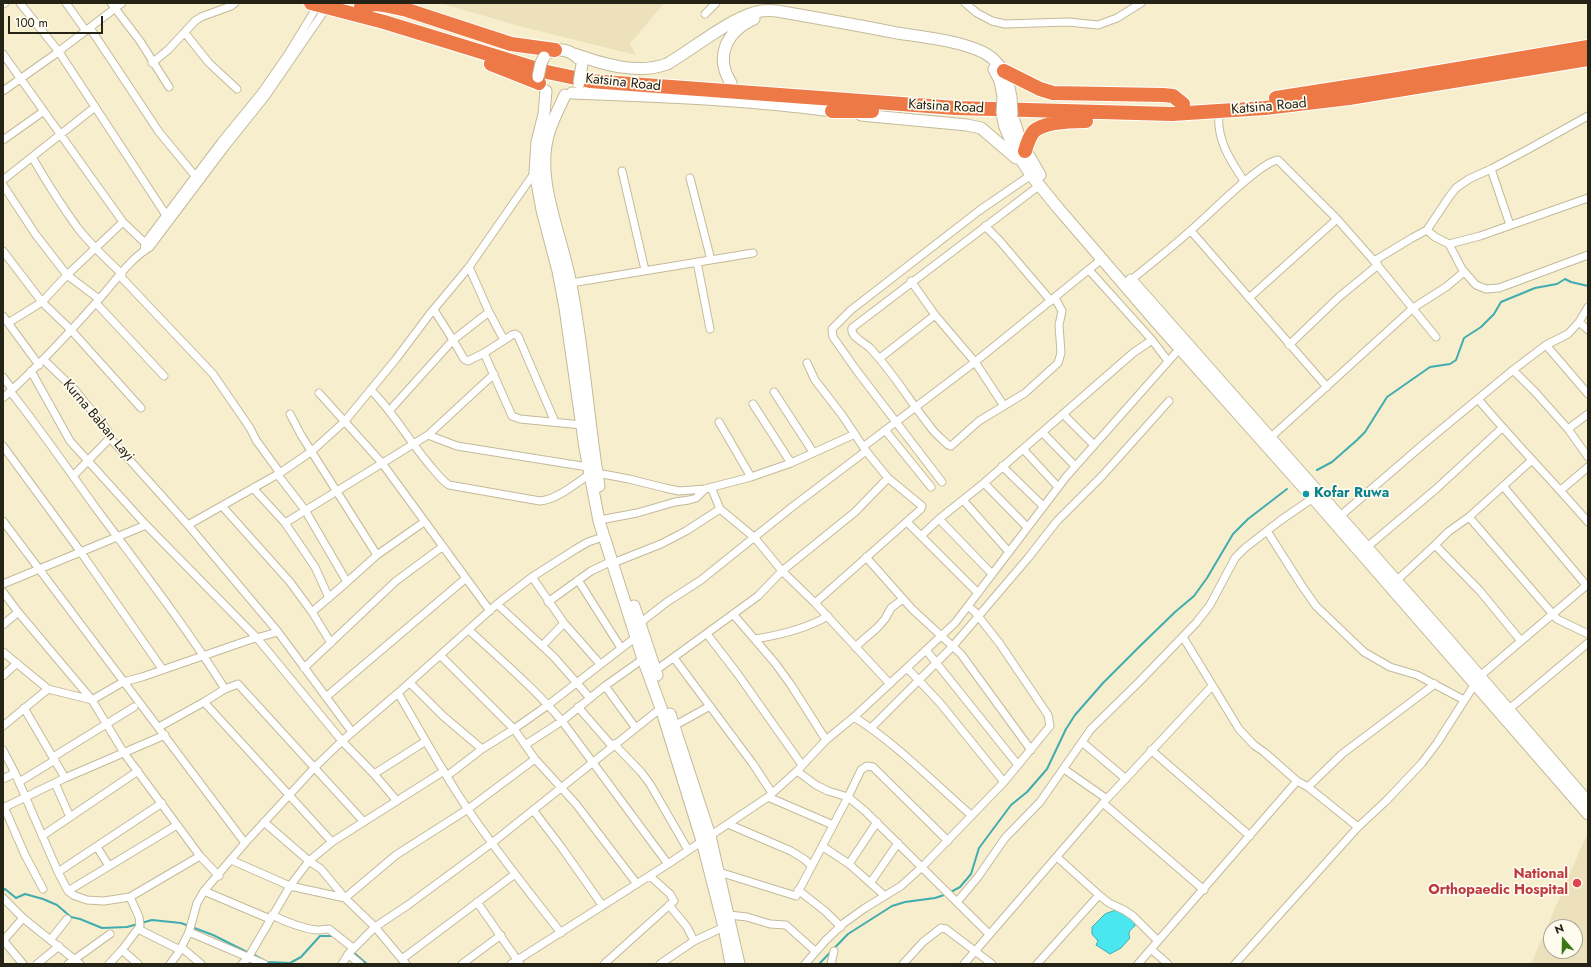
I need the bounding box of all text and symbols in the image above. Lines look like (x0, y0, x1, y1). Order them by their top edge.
scale bar (10, 8, 105, 34)
text: 100 m (15, 14, 48, 32)
street label: Katsina Road (584, 71, 662, 95)
street label: Katsina Road (1231, 95, 1307, 119)
street label: Katsina Road (908, 97, 984, 117)
street label: Kurna Baban Layi (59, 377, 137, 465)
place label: Kofar Ruwa (1314, 486, 1389, 502)
marker: Kofar Ruwa (1301, 489, 1311, 499)
place label: National Orthopaedic Hospital (1428, 867, 1568, 900)
marker: National Orthopaedic Hospital (1571, 877, 1583, 889)
north arrow (1543, 919, 1583, 959)
text: N (1552, 920, 1566, 938)

